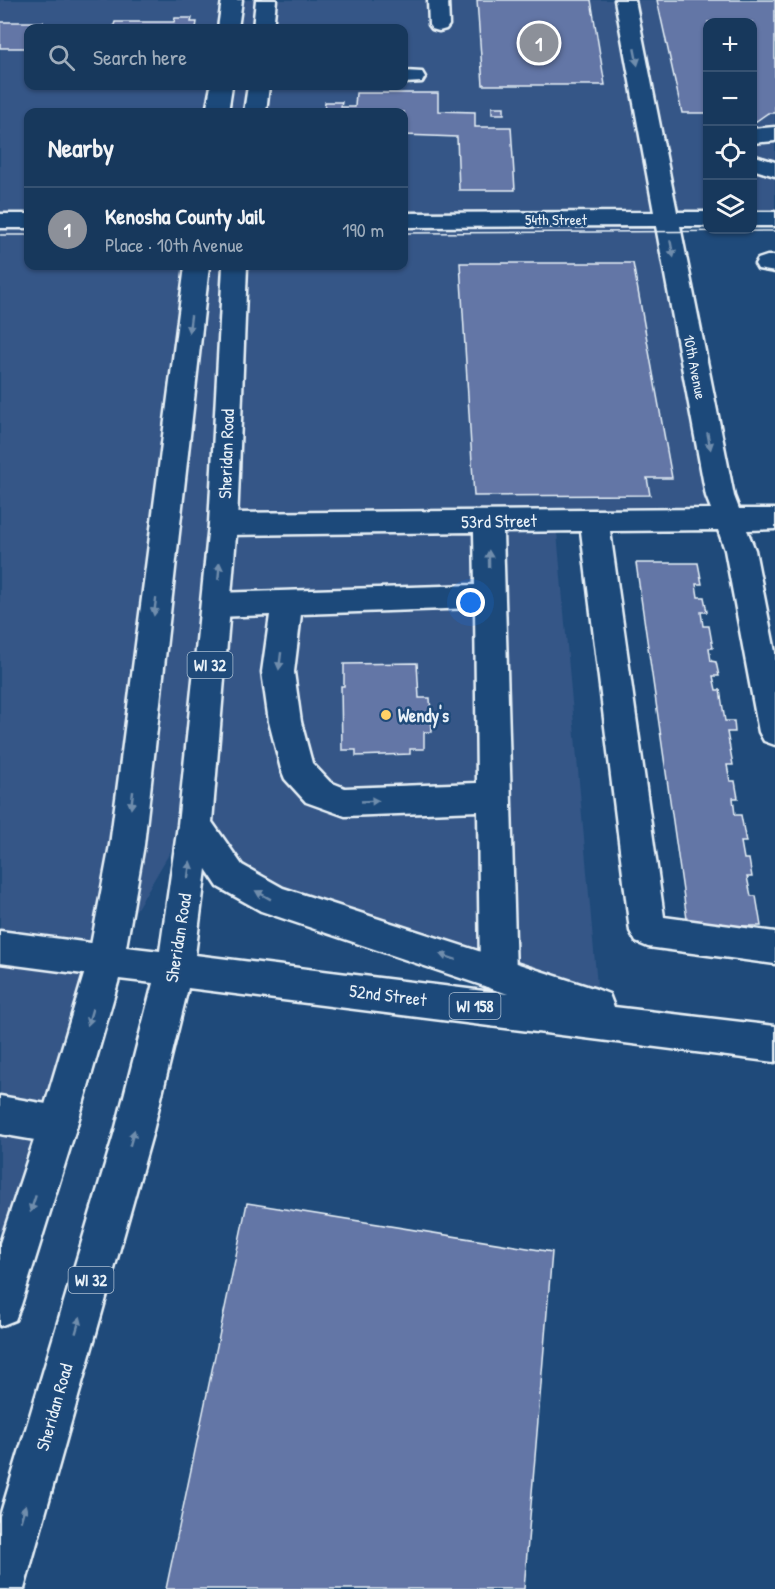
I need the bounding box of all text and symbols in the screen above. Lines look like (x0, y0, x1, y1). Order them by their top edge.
map controls (703, 18, 757, 234)
button: + (703, 18, 757, 72)
pin: 1 (520, 20, 558, 66)
search box (24, 24, 408, 90)
icon: search (45, 41, 78, 74)
text: Search here (93, 42, 187, 72)
one-way arrow (632, 48, 641, 67)
button: − (703, 72, 757, 126)
button: locate (703, 126, 757, 180)
text: Nearby (48, 130, 114, 165)
button: layers (703, 180, 757, 234)
text: Kenosha County Jail (105, 201, 265, 231)
street label: 54th Street (525, 209, 588, 230)
text: 1 (64, 216, 71, 243)
text: 190 m (342, 216, 384, 243)
text: Place · 10th Avenue (105, 231, 244, 258)
one-way arrow (668, 240, 677, 259)
one-way arrow (185, 314, 194, 333)
street label: 10th Avenue (678, 333, 712, 401)
street label: Sheridan Road (212, 409, 240, 499)
one-way arrow (705, 431, 714, 450)
street label: 53rd Street (461, 508, 538, 534)
one-way arrow (484, 549, 494, 568)
one-way arrow (214, 562, 224, 581)
your location (456, 588, 485, 617)
one-way arrow (150, 597, 160, 616)
road number: WI 32 (188, 652, 232, 678)
one-way arrow (275, 652, 284, 671)
place label: Wendy's (398, 703, 449, 729)
marker: Wendy's (379, 708, 393, 722)
one-way arrow (127, 791, 137, 810)
one-way arrow (360, 797, 379, 806)
one-way arrow (184, 860, 193, 879)
one-way arrow (255, 890, 272, 900)
street label: Sheridan Road (159, 892, 197, 984)
one-way arrow (439, 952, 457, 961)
street label: 52nd Street (348, 978, 429, 1012)
road number: WI 158 (450, 993, 500, 1019)
one-way arrow (85, 1008, 94, 1026)
one-way arrow (128, 1129, 137, 1147)
one-way arrow (28, 1195, 37, 1213)
road number: WI 32 (68, 1267, 113, 1293)
one-way arrow (74, 1316, 83, 1334)
street label: Sheridan Road (30, 1360, 78, 1454)
one-way arrow (19, 1504, 29, 1522)

